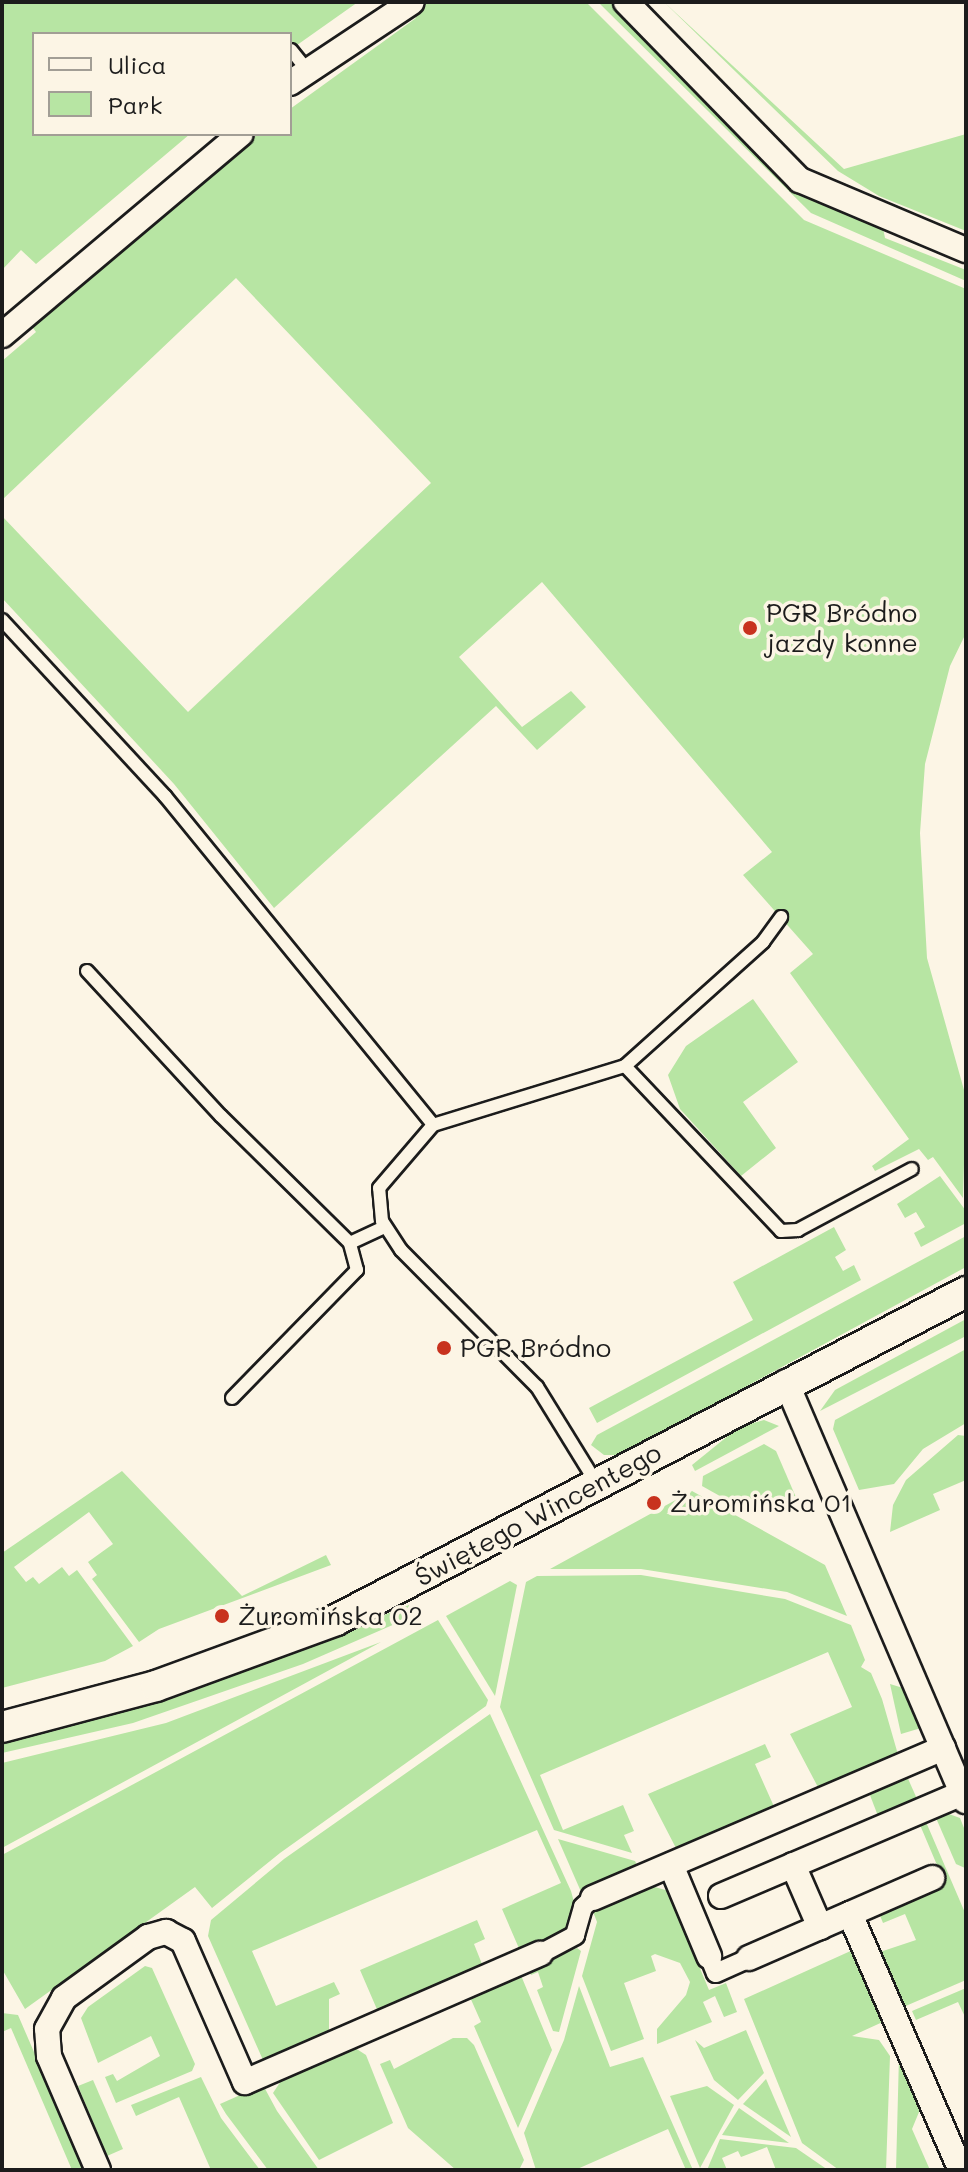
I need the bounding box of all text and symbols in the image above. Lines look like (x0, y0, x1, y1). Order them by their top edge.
legend (32, 32, 292, 136)
text: Ulica (108, 49, 166, 80)
text: Park (108, 89, 162, 120)
place label: PGR Bródno jazdy konne (766, 597, 918, 658)
marker: PGR Bródno jazdy konne (741, 619, 759, 637)
place label: PGR Bródno (460, 1332, 611, 1364)
marker: PGR Bródno (435, 1339, 453, 1357)
street label: Świętego Wincentego (410, 1437, 666, 1593)
place label: Żuromińska 01 (670, 1487, 852, 1519)
marker: Żuromińska 01 (645, 1494, 663, 1512)
place label: Żuromińska 02 (238, 1600, 423, 1632)
marker: Żuromińska 02 (213, 1607, 231, 1625)

